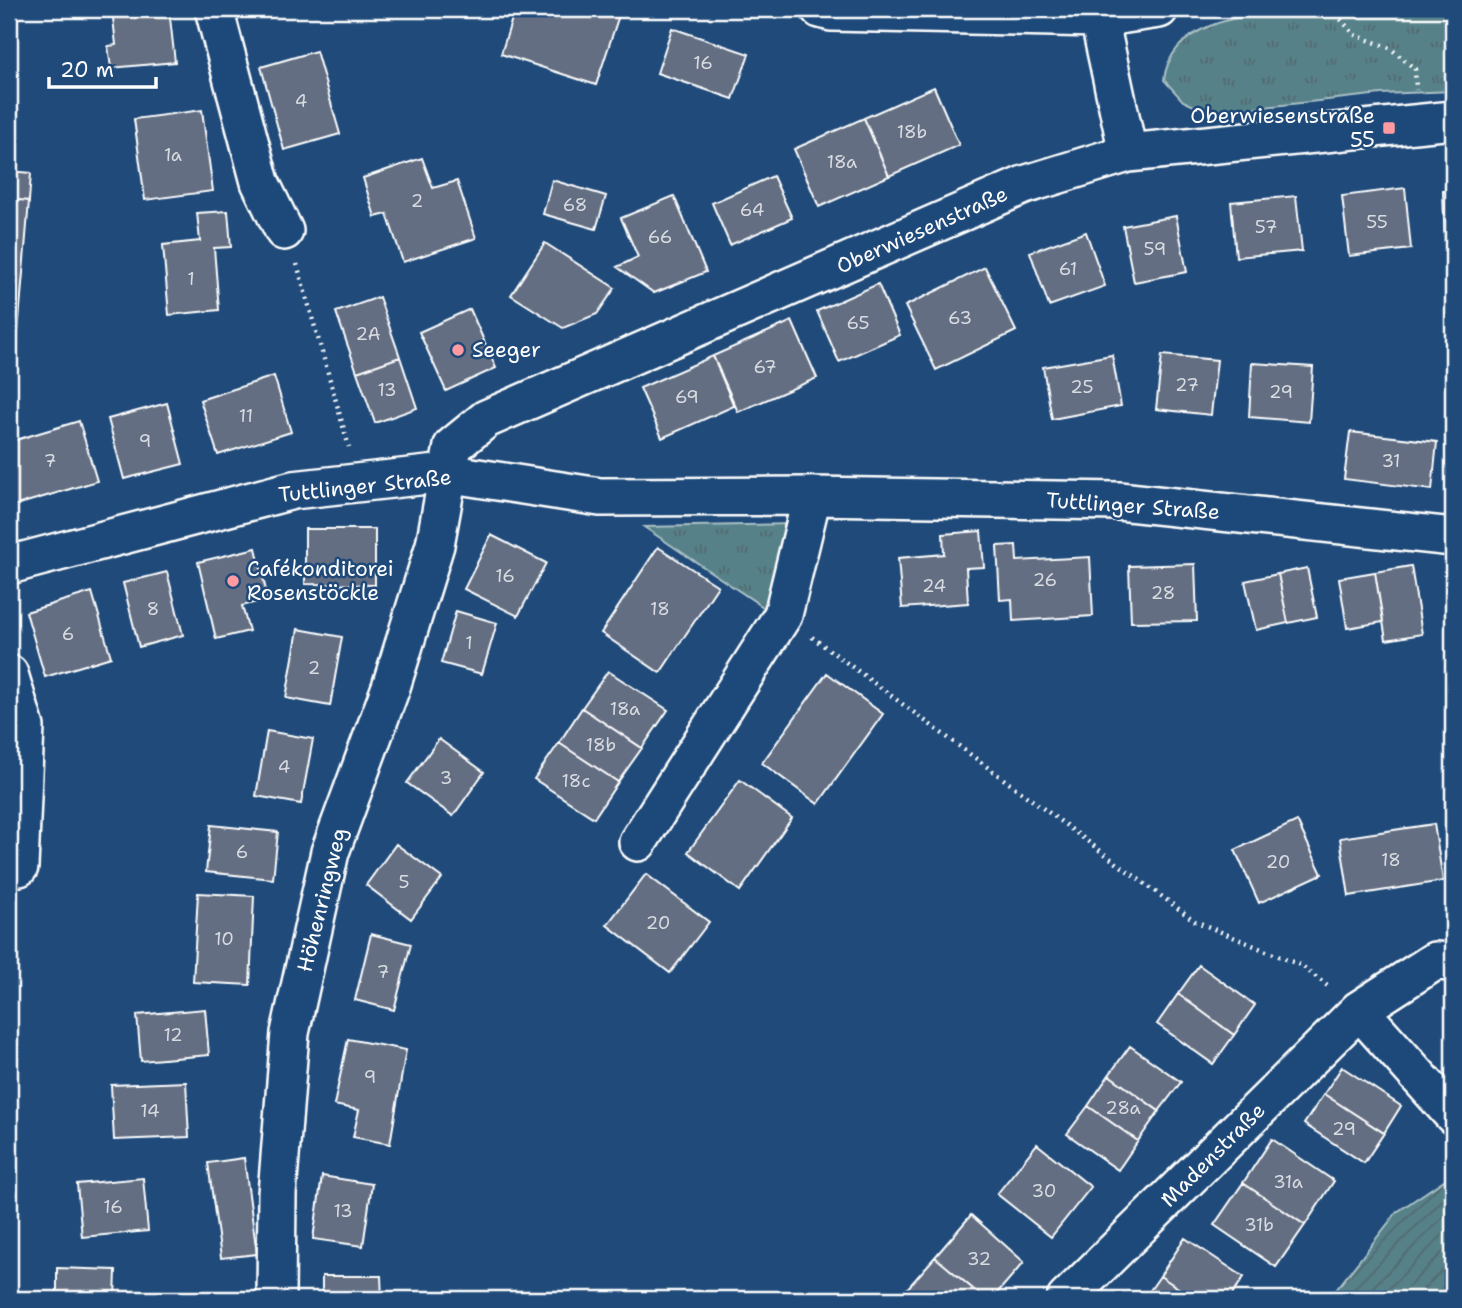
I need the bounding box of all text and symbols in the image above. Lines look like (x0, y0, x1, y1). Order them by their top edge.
scale bar (49, 46, 156, 90)
house number: 16 (693, 51, 713, 75)
text: 20 m (60, 56, 114, 84)
house number: 4 (295, 89, 307, 113)
place label: Oberwiesenstraße 55 (1190, 102, 1375, 154)
house number: 18b (897, 120, 927, 144)
marker: Oberwiesenstraße 55 (1381, 120, 1397, 136)
house number: 1a (164, 143, 182, 167)
house number: 18a (827, 150, 857, 174)
street label: Oberwiesenstraße (832, 180, 1012, 280)
house number: 2 (411, 189, 423, 213)
house number: 68 (563, 193, 587, 217)
house number: 64 (740, 198, 764, 222)
house number: 55 (1366, 210, 1388, 234)
house number: 57 (1255, 215, 1277, 239)
house number: 66 (648, 225, 672, 249)
house number: 59 (1144, 237, 1166, 261)
house number: 61 (1059, 257, 1077, 281)
house number: 1 (187, 267, 195, 291)
house number: 63 (948, 306, 972, 330)
house number: 65 (847, 311, 869, 335)
house number: 2A (356, 322, 380, 346)
place label: Seeger (472, 336, 541, 364)
marker: Seeger (450, 342, 466, 358)
house number: 67 (753, 355, 777, 379)
house number: 27 (1175, 373, 1199, 397)
house number: 25 (1070, 375, 1094, 399)
house number: 13 (377, 378, 397, 402)
house number: 29 (1269, 380, 1293, 404)
house number: 69 (675, 385, 699, 409)
house number: 11 (239, 404, 253, 428)
house number: 9 (139, 429, 151, 453)
house number: 7 (44, 449, 56, 473)
house number: 31 (1381, 449, 1401, 473)
street label: Tuttlinger Straße (277, 463, 453, 509)
street label: Tuttlinger Straße (1045, 486, 1221, 526)
place label: Cafékonditorei Rosenstöckle (247, 555, 394, 607)
house number: 16 (495, 564, 515, 588)
house number: 26 (1033, 568, 1057, 592)
marker: Cafékonditorei Rosenstöckle (225, 573, 241, 589)
house number: 24 (922, 574, 946, 598)
house number: 28 (1151, 581, 1175, 605)
house number: 8 (147, 597, 159, 621)
house number: 18 (650, 597, 670, 621)
house number: 6 (62, 622, 74, 646)
house number: 1 (465, 631, 473, 655)
house number: 2 (308, 656, 320, 680)
house number: 18a (610, 697, 640, 721)
house number: 18b (586, 733, 616, 757)
house number: 4 (278, 755, 290, 779)
house number: 3 (440, 766, 452, 790)
house number: 18c (562, 769, 590, 793)
street label: Höhenringweg (291, 825, 353, 975)
house number: 6 (236, 840, 248, 864)
house number: 18 (1381, 848, 1401, 872)
house number: 20 (1266, 850, 1290, 874)
house number: 5 (398, 870, 410, 894)
house number: 20 (646, 911, 670, 935)
house number: 10 (214, 927, 234, 951)
house number: 7 (377, 960, 389, 984)
house number: 12 (163, 1023, 183, 1047)
house number: 9 (364, 1065, 376, 1089)
house number: 28a (1105, 1096, 1141, 1120)
street label: Madenstraße (1155, 1097, 1271, 1213)
house number: 14 (140, 1099, 160, 1123)
house number: 29 (1332, 1117, 1356, 1141)
house number: 31a (1273, 1170, 1303, 1194)
house number: 30 (1032, 1179, 1056, 1203)
house number: 16 (103, 1195, 123, 1219)
house number: 13 (333, 1199, 353, 1223)
house number: 31b (1244, 1213, 1274, 1237)
house number: 32 (967, 1247, 991, 1271)

